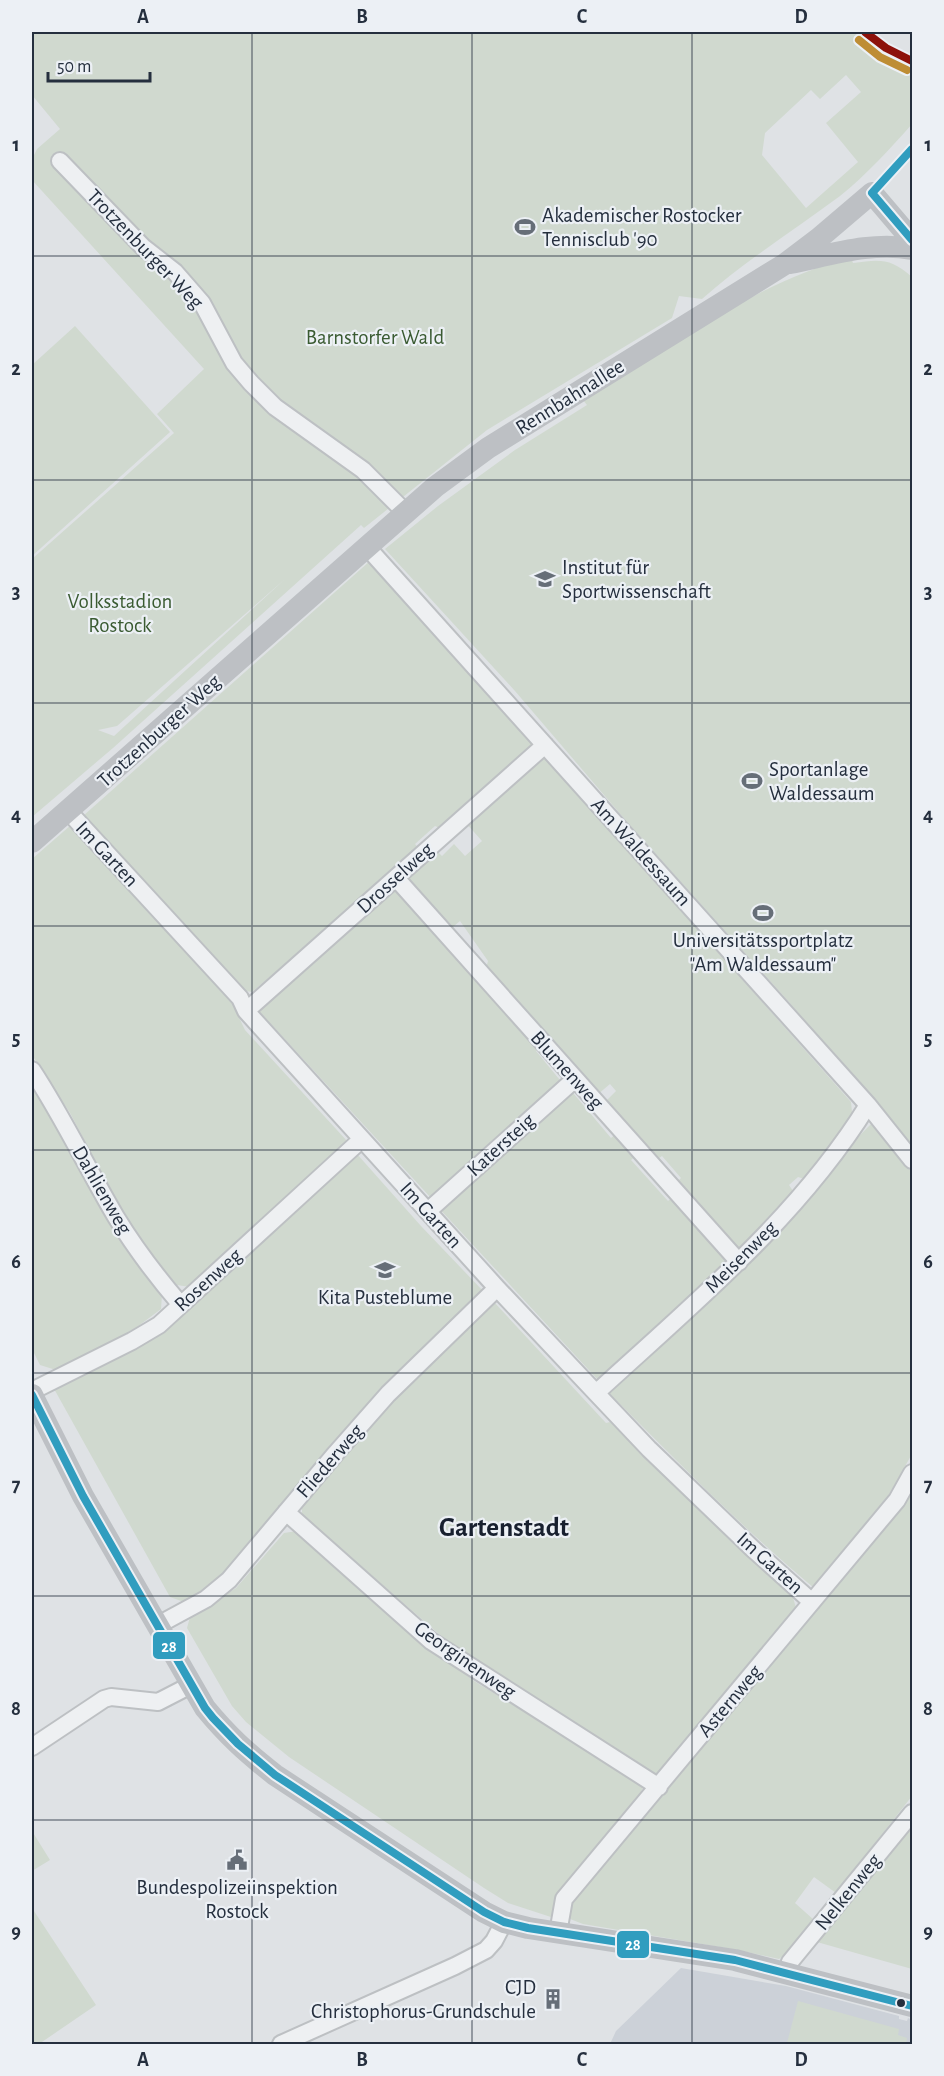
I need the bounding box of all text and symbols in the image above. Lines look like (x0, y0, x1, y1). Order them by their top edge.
text: A (137, 7, 149, 27)
text: B (356, 7, 368, 27)
text: C (577, 7, 588, 27)
text: D (794, 7, 808, 27)
scale bar (48, 45, 150, 83)
text: 50 m (57, 58, 91, 76)
text: 1 (12, 135, 20, 155)
text: 1 (924, 135, 932, 155)
street label: Trotzenburger Weg (83, 185, 208, 313)
place label: Akademischer Rostocker Tennisclub '90 (542, 205, 742, 250)
sports icon: Akademischer Rostocker Tennisclub '90 (513, 215, 537, 239)
park label: Barnstorfer Wald (306, 327, 444, 348)
street label: Rennbahnallee (512, 355, 628, 439)
text: 2 (11, 359, 21, 379)
text: 2 (923, 359, 933, 379)
place label: Institut für Sportwissenschaft (562, 557, 711, 602)
school or university icon: Institut für Sportwissenschaft (533, 567, 557, 591)
text: 3 (12, 582, 20, 602)
text: 3 (924, 582, 932, 602)
park label: Volksstadion Rostock (68, 591, 172, 636)
street label: Trotzenburger Weg (94, 670, 225, 791)
place label: Sportanlage Waldessaum (769, 759, 875, 804)
sports icon: Sportanlage Waldessaum (740, 769, 764, 793)
street label: Am Waldessaum (587, 794, 695, 910)
text: 4 (11, 805, 21, 825)
text: 4 (923, 805, 933, 825)
street label: Im Garten (72, 817, 142, 891)
street label: Drosselweg (353, 838, 438, 917)
sports icon: Universitätssportplatz "Am Waldessaum" (751, 901, 775, 925)
place label: Universitätssportplatz "Am Waldessaum" (673, 930, 853, 975)
street label: Blumenweg (527, 1027, 608, 1114)
text: 5 (12, 1029, 20, 1049)
text: 5 (924, 1029, 932, 1049)
street label: Katersteig (463, 1109, 539, 1181)
street label: Dahlienweg (68, 1142, 136, 1238)
street label: Im Garten (396, 1178, 466, 1252)
street label: Meisenweg (701, 1216, 782, 1297)
street label: Rosenweg (170, 1244, 246, 1315)
text: 6 (11, 1252, 21, 1272)
text: 6 (923, 1252, 933, 1272)
school or university icon: Kita Pusteblume (373, 1258, 397, 1282)
place label: Kita Pusteblume (318, 1287, 452, 1308)
street label: Fliederweg (292, 1419, 368, 1502)
text: 7 (12, 1475, 21, 1495)
text: 7 (924, 1475, 933, 1495)
district label: Gartenstadt (439, 1514, 569, 1541)
street label: Im Garten (733, 1528, 807, 1598)
street label: Georginenweg (410, 1617, 520, 1703)
line badge: 28 (152, 1631, 186, 1660)
text: 28 (161, 1639, 177, 1655)
street label: Asternweg (694, 1660, 766, 1741)
text: 8 (11, 1699, 21, 1719)
text: 8 (923, 1699, 933, 1719)
public building icon: Bundespolizeiinspektion Rostock (225, 1848, 249, 1872)
street label: Nelkenweg (811, 1849, 885, 1934)
place label: Bundespolizeiinspektion Rostock (136, 1877, 338, 1922)
text: 9 (11, 1922, 21, 1942)
text: 9 (923, 1922, 933, 1942)
line badge: 28 (616, 1930, 650, 1959)
text: 28 (625, 1937, 641, 1953)
place label: CJD Christophorus-Grundschule (311, 1977, 536, 2022)
building icon: CJD Christophorus-Grundschule (541, 1987, 565, 2011)
unlabelled marker (895, 1997, 907, 2009)
text: A (137, 2050, 149, 2070)
text: B (356, 2050, 368, 2070)
text: C (577, 2050, 588, 2070)
text: D (794, 2050, 808, 2070)

